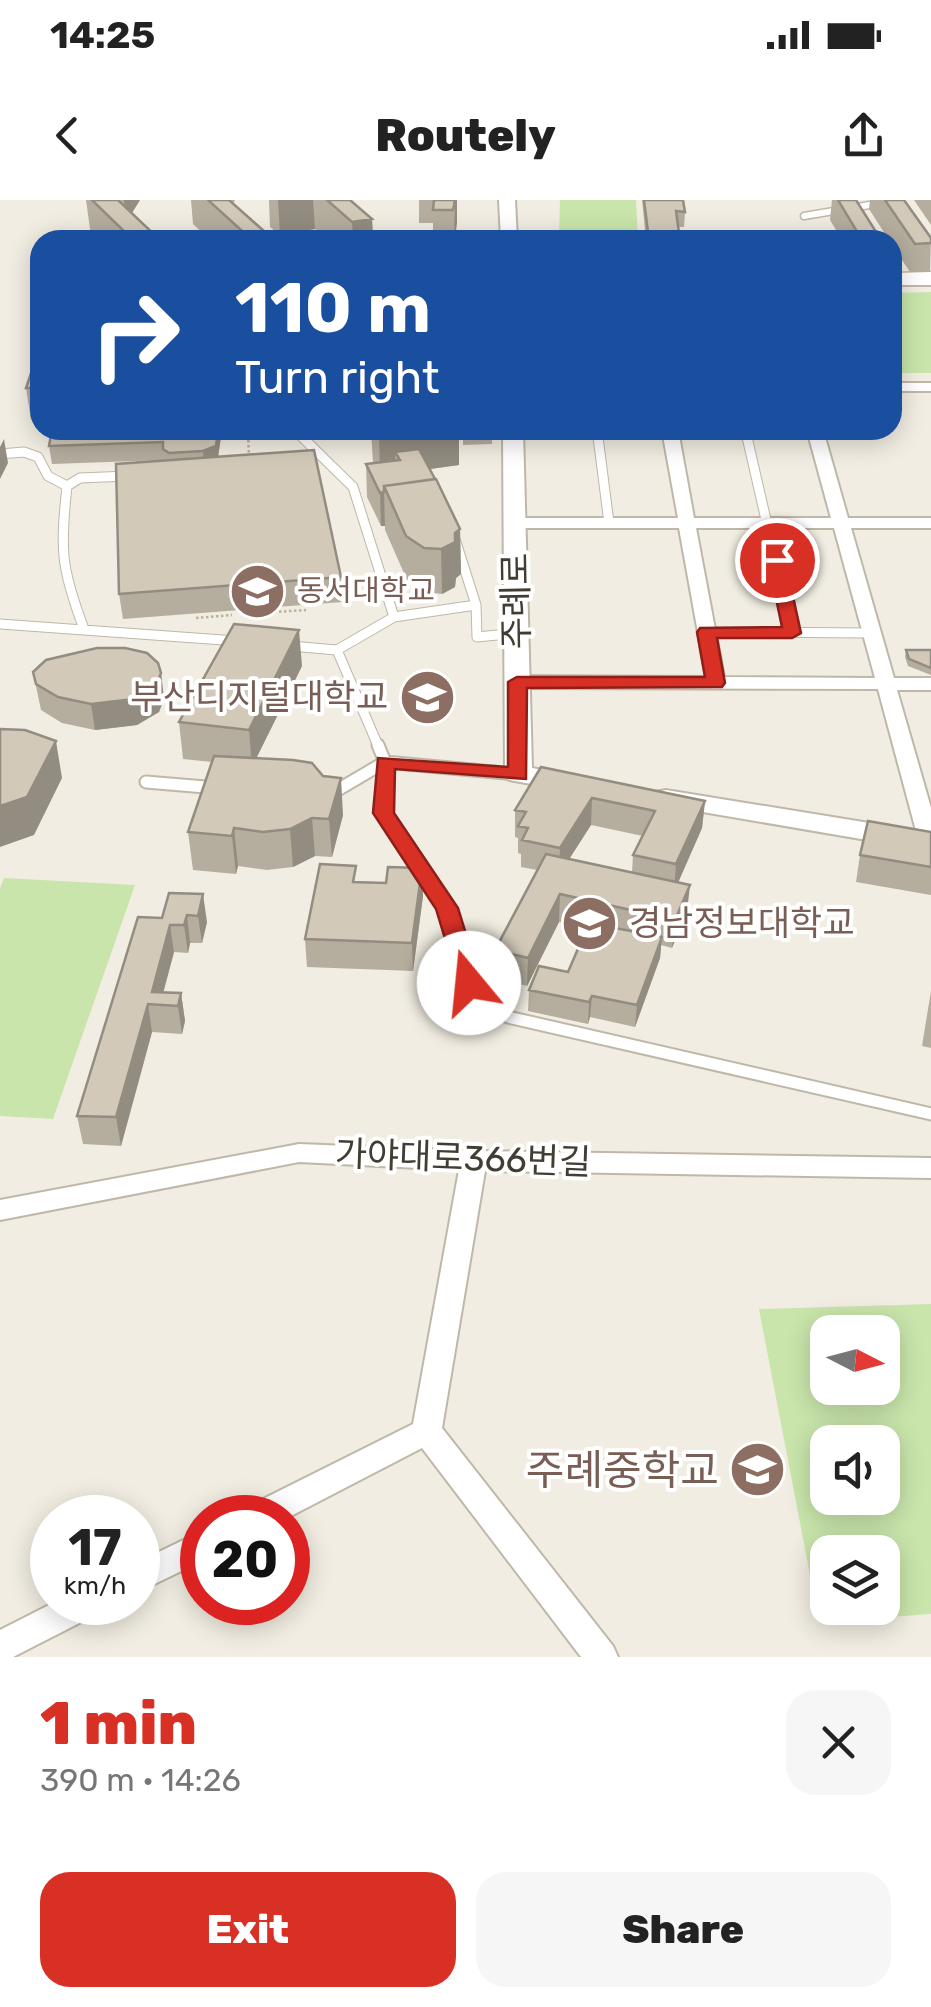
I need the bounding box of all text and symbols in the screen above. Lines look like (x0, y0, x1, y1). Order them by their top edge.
text: 14:25 (50, 12, 155, 58)
icon: back (40, 108, 95, 163)
icon: share (836, 108, 891, 163)
text: Routely (375, 109, 556, 162)
text: 110 m (235, 267, 431, 350)
icon: right (70, 270, 200, 400)
text: Turn right (235, 351, 439, 404)
pin (735, 518, 820, 603)
icon: arrive (750, 533, 805, 588)
street label: 주례로 (494, 552, 538, 650)
school or university icon: 동서대학교 (228, 561, 288, 621)
place label: 동서대학교 (297, 573, 435, 609)
school or university icon: 부산디지털대학교 (397, 667, 457, 727)
place label: 부산디지털대학교 (130, 676, 388, 718)
school or university icon: 경남정보대학교 (560, 893, 620, 953)
place label: 경남정보대학교 (629, 902, 854, 944)
position arrow (417, 931, 521, 1035)
street label: 가야대로366번길 (334, 1133, 592, 1183)
north arrow (810, 1315, 900, 1405)
map controls (810, 1315, 900, 1625)
button: sound (810, 1425, 900, 1515)
school or university icon: 주례중학교 (728, 1440, 788, 1500)
place label: 주례중학교 (526, 1446, 719, 1496)
speed limit sign: 20 (180, 1495, 310, 1625)
text: 17 (68, 1518, 122, 1578)
button: layers (810, 1535, 900, 1625)
text: km/h (64, 1571, 126, 1600)
text: 1 min (40, 1688, 197, 1759)
button: close (786, 1690, 891, 1795)
text: 390 m · 14:26 (40, 1761, 241, 1799)
button: Exit (40, 1872, 456, 1987)
button: Share (476, 1872, 891, 1987)

